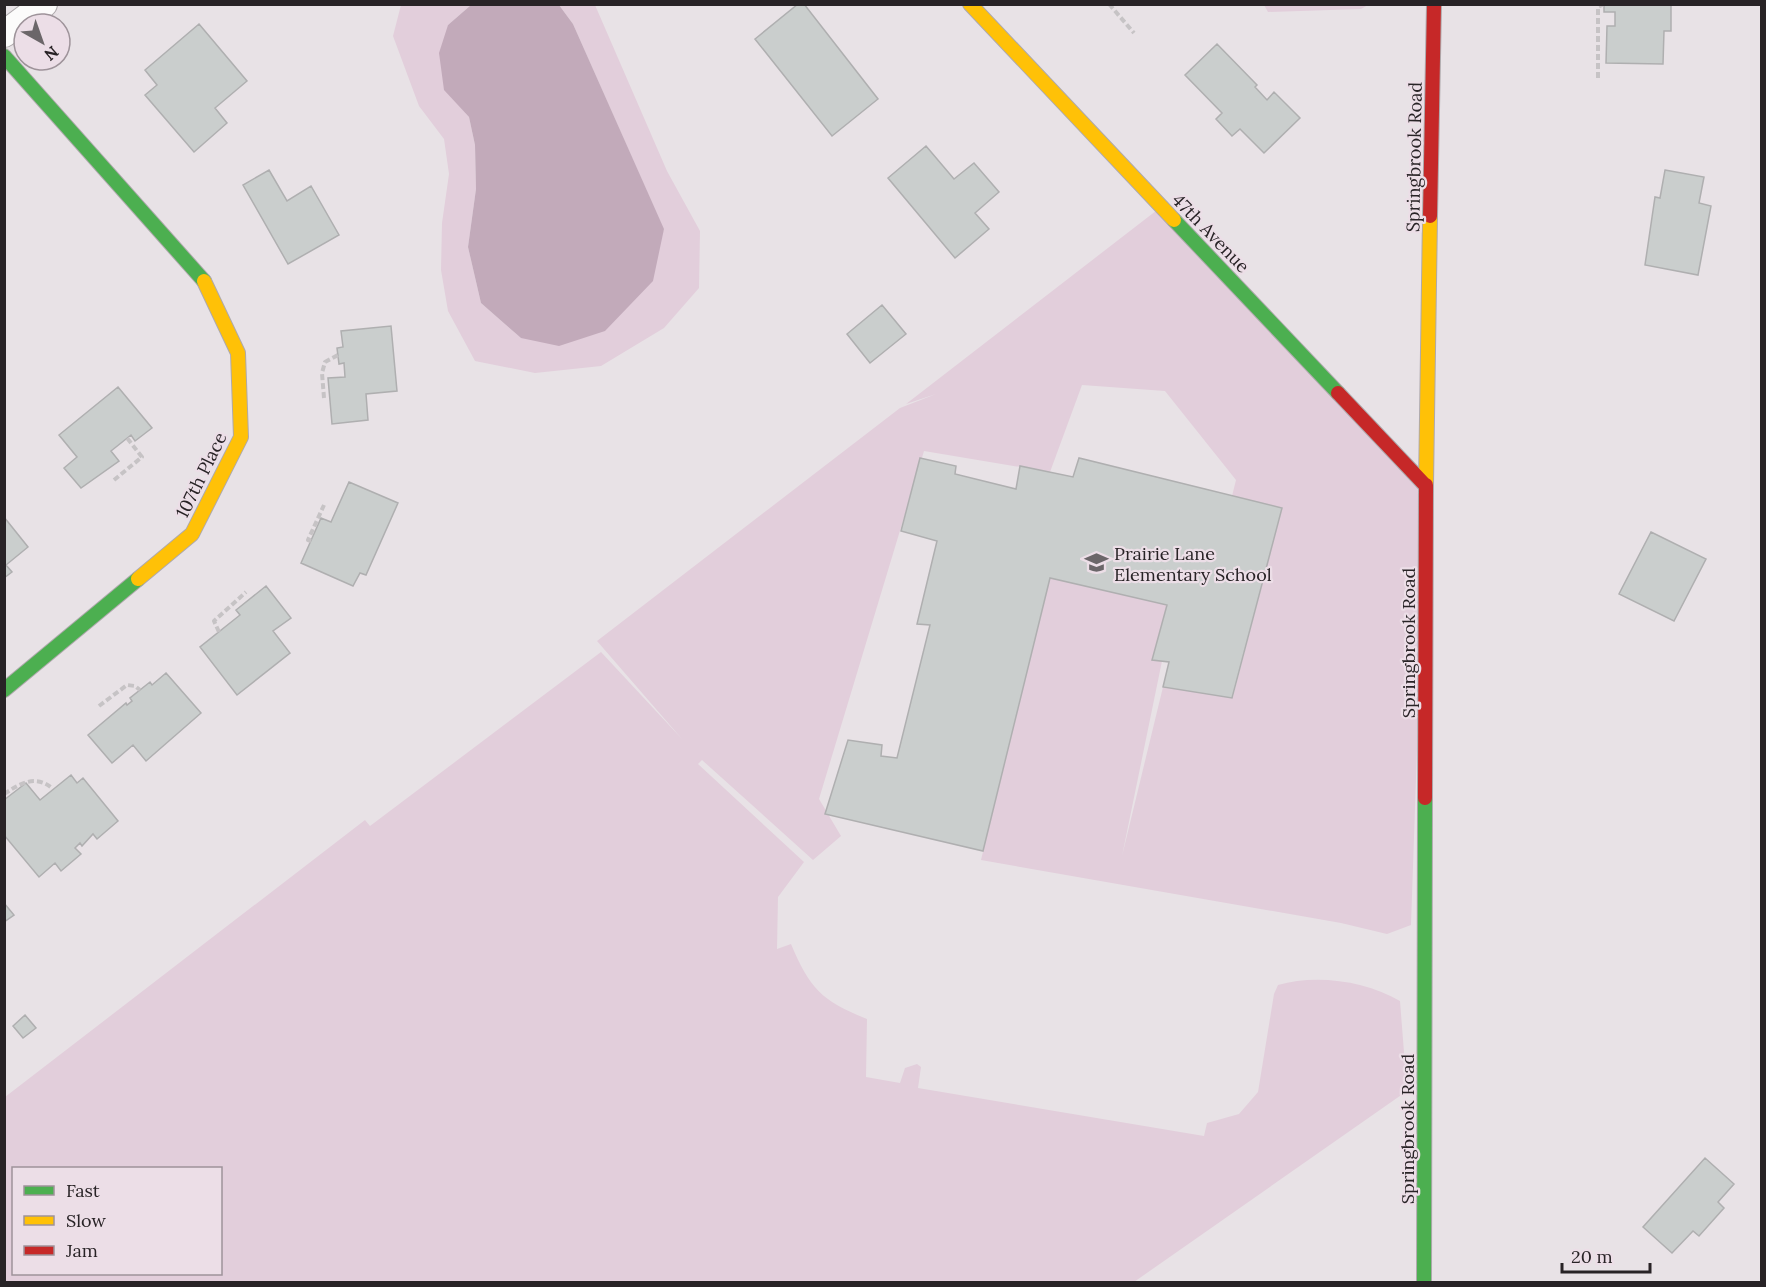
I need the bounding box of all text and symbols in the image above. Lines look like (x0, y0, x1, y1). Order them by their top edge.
north arrow (12, 12, 72, 72)
text: N (40, 42, 63, 65)
street label: Springbrook Road (1401, 81, 1427, 232)
street label: 47th Avenue (1167, 188, 1255, 278)
street label: 107th Place (170, 428, 232, 522)
place label: Prairie Lane Elementary School (1114, 542, 1272, 586)
school or university icon: Prairie Lane Elementary School (1083, 550, 1109, 576)
street label: Springbrook Road (1397, 568, 1420, 718)
street label: Springbrook Road (1396, 1054, 1419, 1204)
legend (12, 1167, 222, 1275)
text: Fast (66, 1179, 100, 1202)
text: Slow (66, 1209, 106, 1232)
scale bar (1562, 1236, 1650, 1274)
text: Jam (65, 1239, 98, 1262)
text: 20 m (1571, 1245, 1613, 1268)

